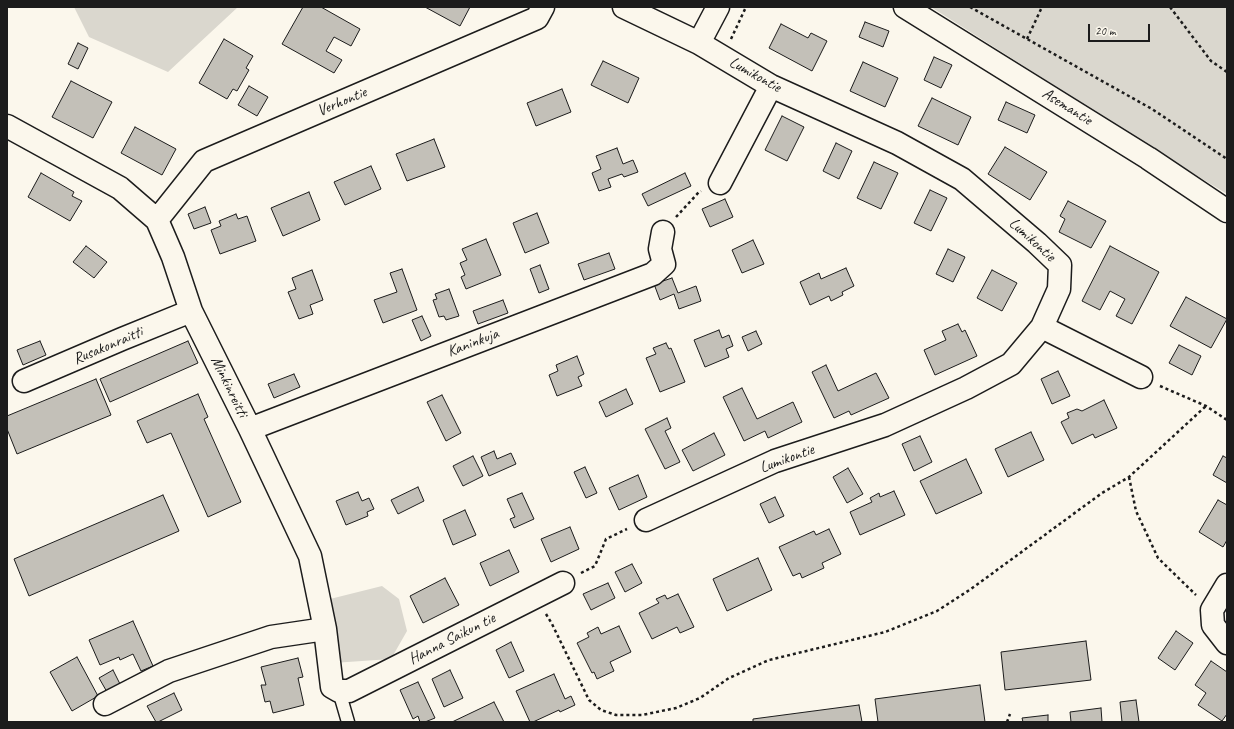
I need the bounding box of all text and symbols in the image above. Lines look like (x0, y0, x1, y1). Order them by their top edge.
scale bar (1090, 16, 1152, 42)
text: 20 m (1095, 23, 1115, 39)
street label: Lumikontie (726, 53, 784, 97)
street label: Verhontie (314, 83, 370, 121)
street label: Asemantie (1038, 84, 1096, 130)
street label: Lumikontie (1005, 214, 1059, 266)
street label: Rusakonraitti (70, 323, 146, 369)
street label: Kaninkuja (444, 324, 502, 362)
street label: Minkinreitti (206, 353, 252, 421)
street label: Lumikontie (757, 440, 817, 478)
street label: Hanna Saikun tie (405, 609, 499, 669)

